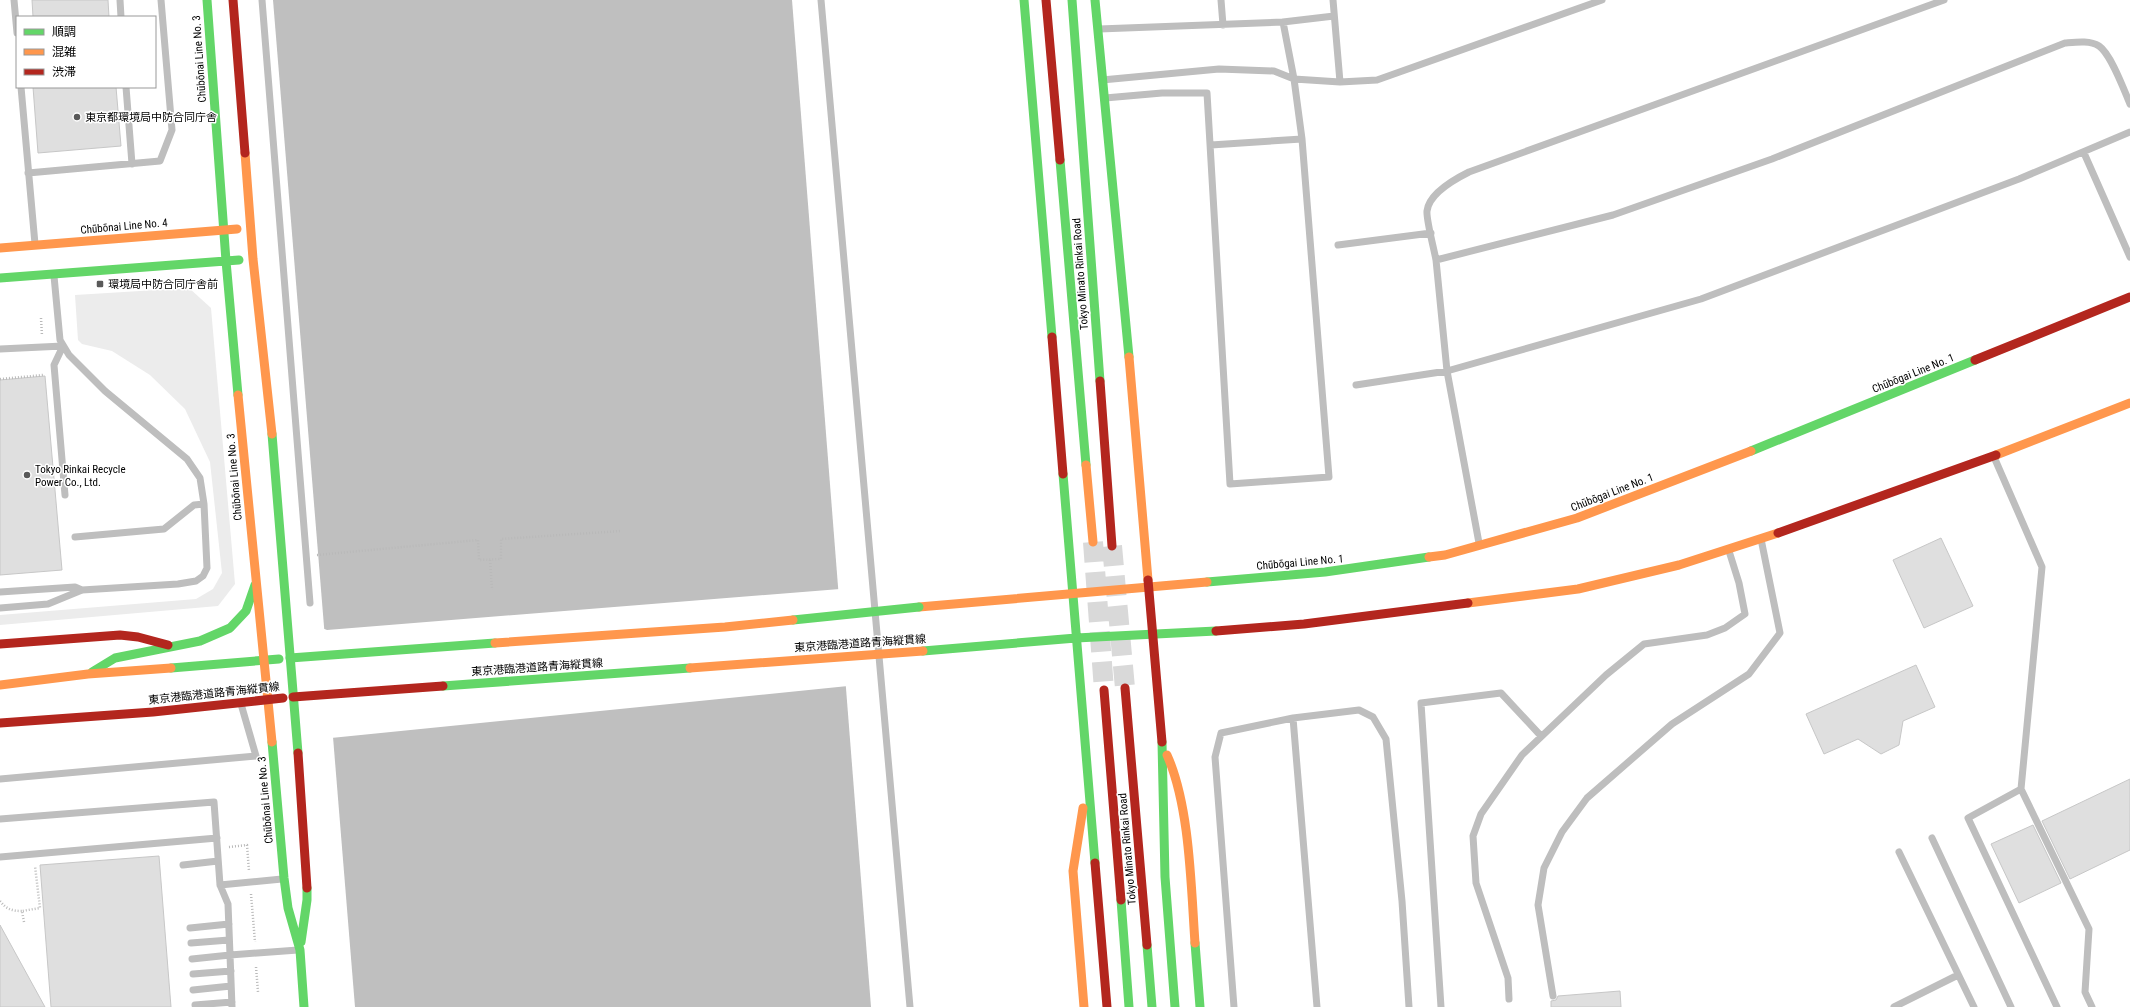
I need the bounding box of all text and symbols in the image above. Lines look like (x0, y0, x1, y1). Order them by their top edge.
street label: Chūbōnai Line No. 3 (190, 15, 209, 103)
legend (16, 16, 156, 88)
text: 順調 (52, 25, 76, 39)
text: 混雑 (52, 45, 76, 59)
text: 渋滞 (52, 65, 76, 79)
place label: 東京都環境局中防合同庁舎 (85, 111, 217, 124)
marker: 東京都環境局中防合同庁舎 (72, 112, 82, 122)
street label: Chūbōnai Line No. 4 (80, 216, 169, 237)
street label: Tokyo Minato Rinkai Road (1070, 218, 1091, 330)
place label: 環境局中防合同庁舎前 (108, 278, 218, 291)
marker: 環境局中防合同庁舎前 (95, 279, 105, 289)
street label: Chūbōgai Line No. 1 (1870, 351, 1956, 396)
street label: Chūbōnai Line No. 3 (224, 433, 245, 521)
place label: Tokyo Rinkai Recycle Power Co., Ltd. (35, 463, 126, 489)
marker: Tokyo Rinkai Recycle Power Co., Ltd. (22, 470, 32, 480)
street label: Chūbōgai Line No. 1 (1569, 471, 1655, 514)
street label: Chūbōgai Line No. 1 (1256, 552, 1344, 573)
street label: 東京港臨港道路青海縦貫線 (794, 632, 926, 655)
street label: 東京港臨港道路青海縦貫線 (471, 656, 603, 679)
street label: 東京港臨港道路青海縦貫線 (148, 680, 280, 707)
street label: Chūbōnai Line No. 3 (255, 756, 276, 844)
street label: Tokyo Minato Rinkai Road (1116, 793, 1139, 905)

